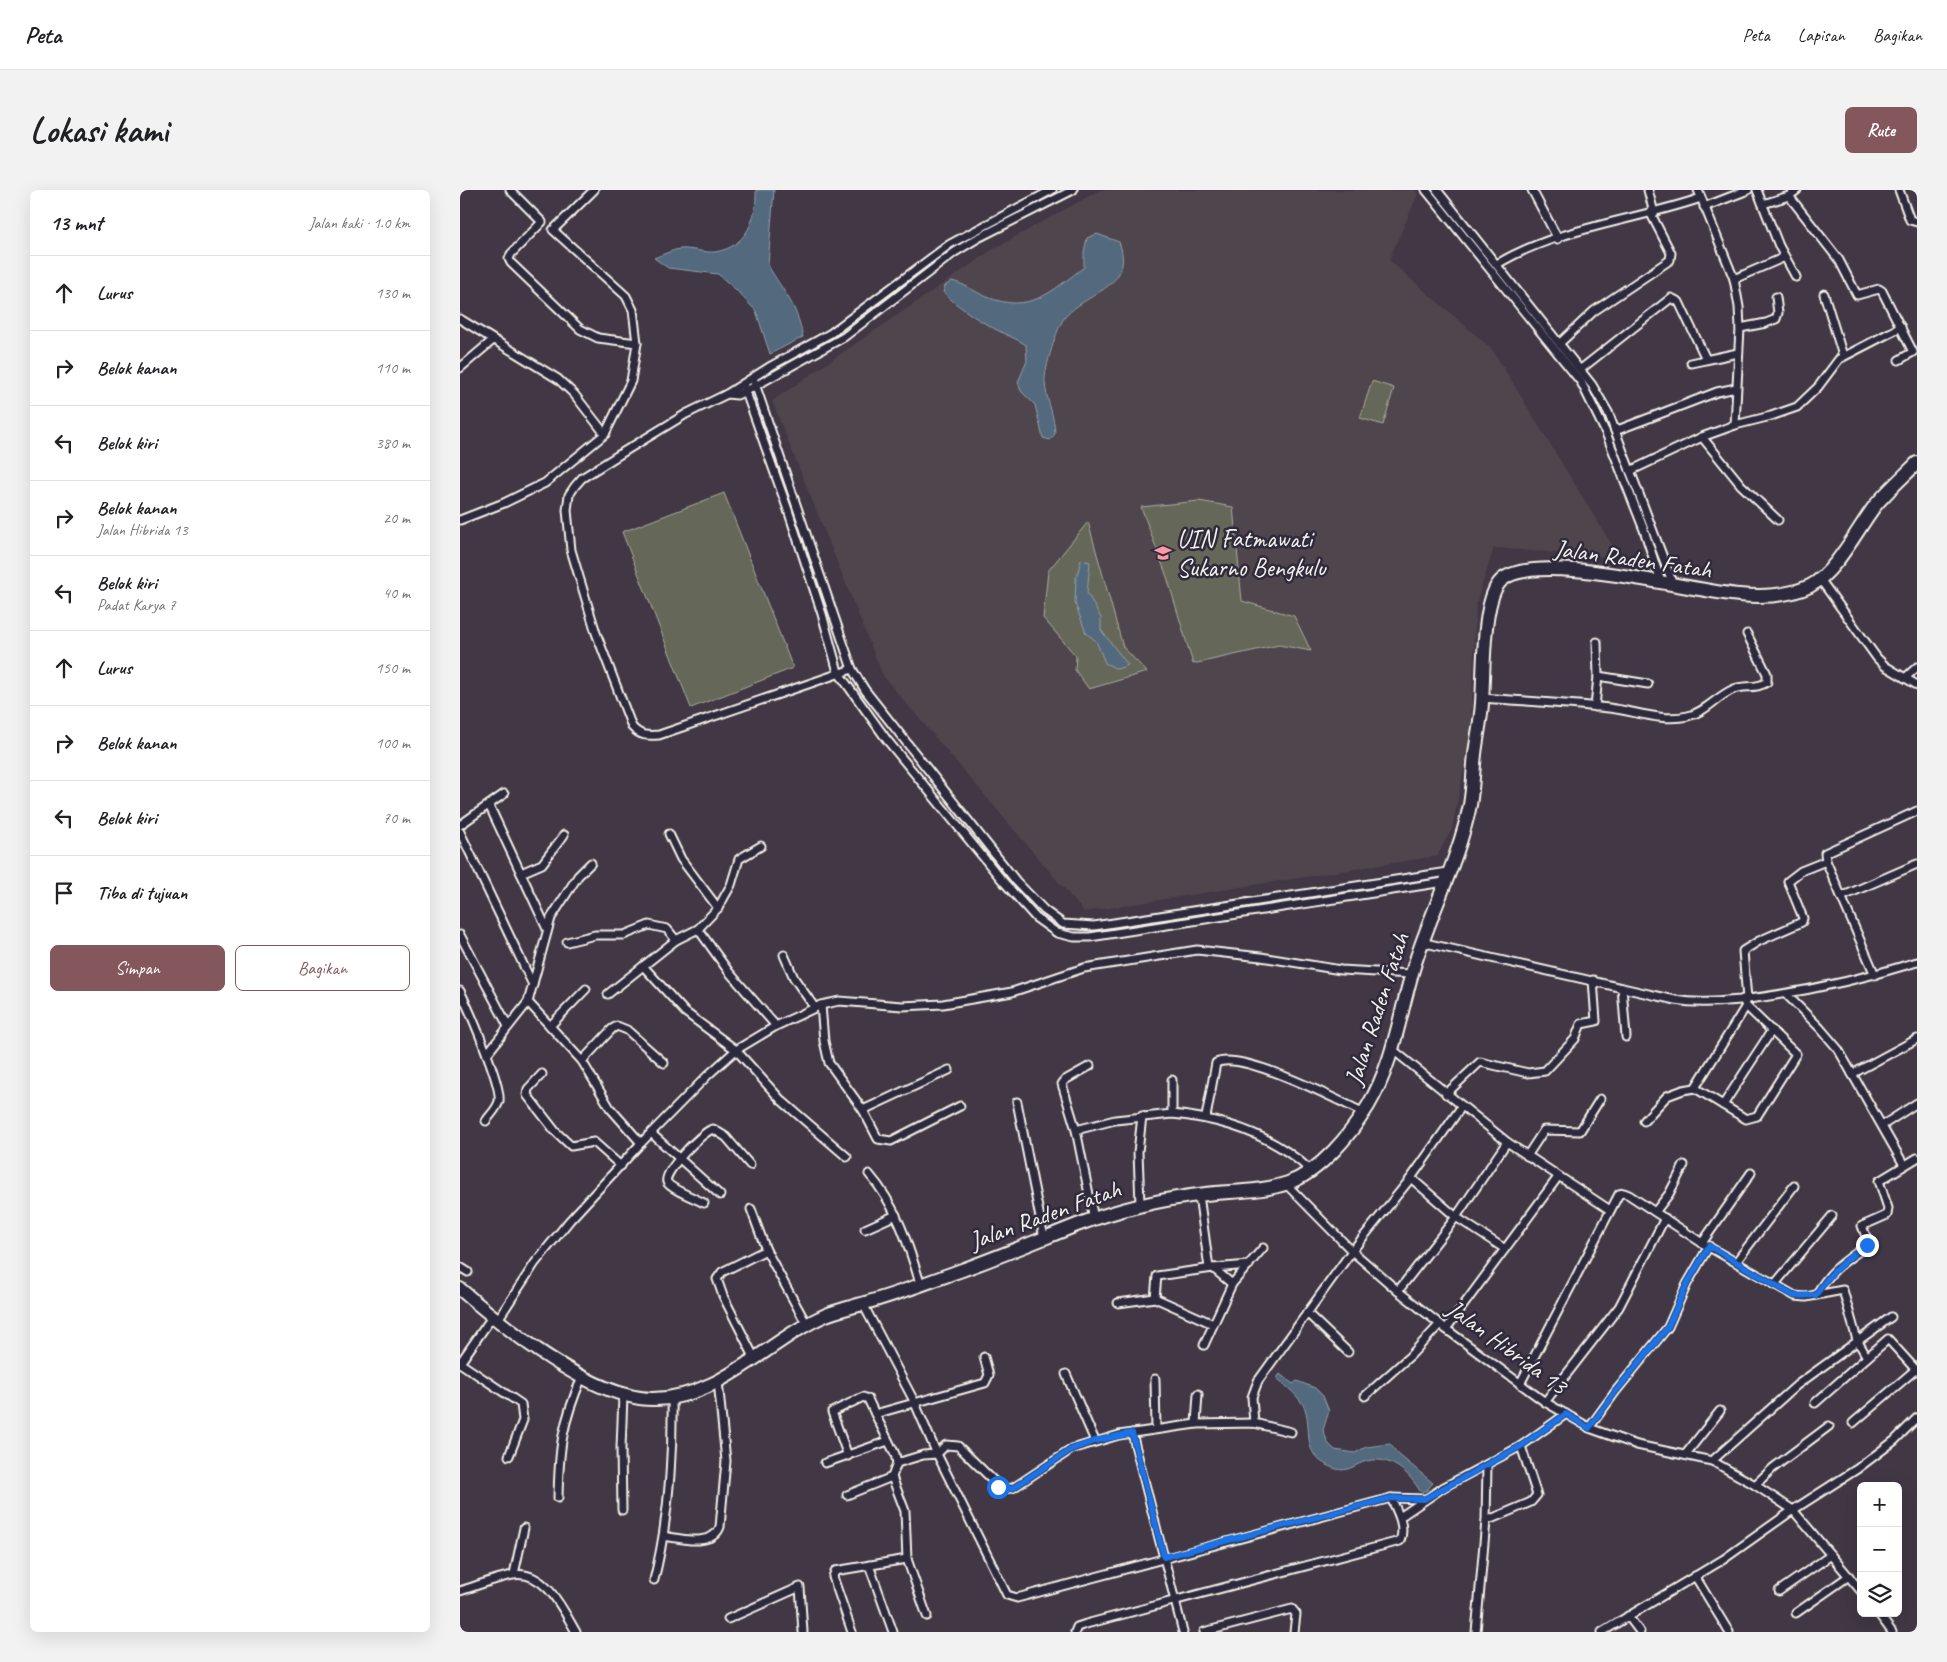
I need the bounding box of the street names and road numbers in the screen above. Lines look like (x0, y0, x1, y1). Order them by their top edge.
street label: Jalan Raden Fatah (1551, 532, 1714, 586)
street label: Jalan Raden Fatah (1337, 928, 1417, 1090)
street label: Jalan Raden Fatah (964, 1173, 1125, 1257)
street label: Jalan Hibrida 13 (1439, 1292, 1575, 1403)

